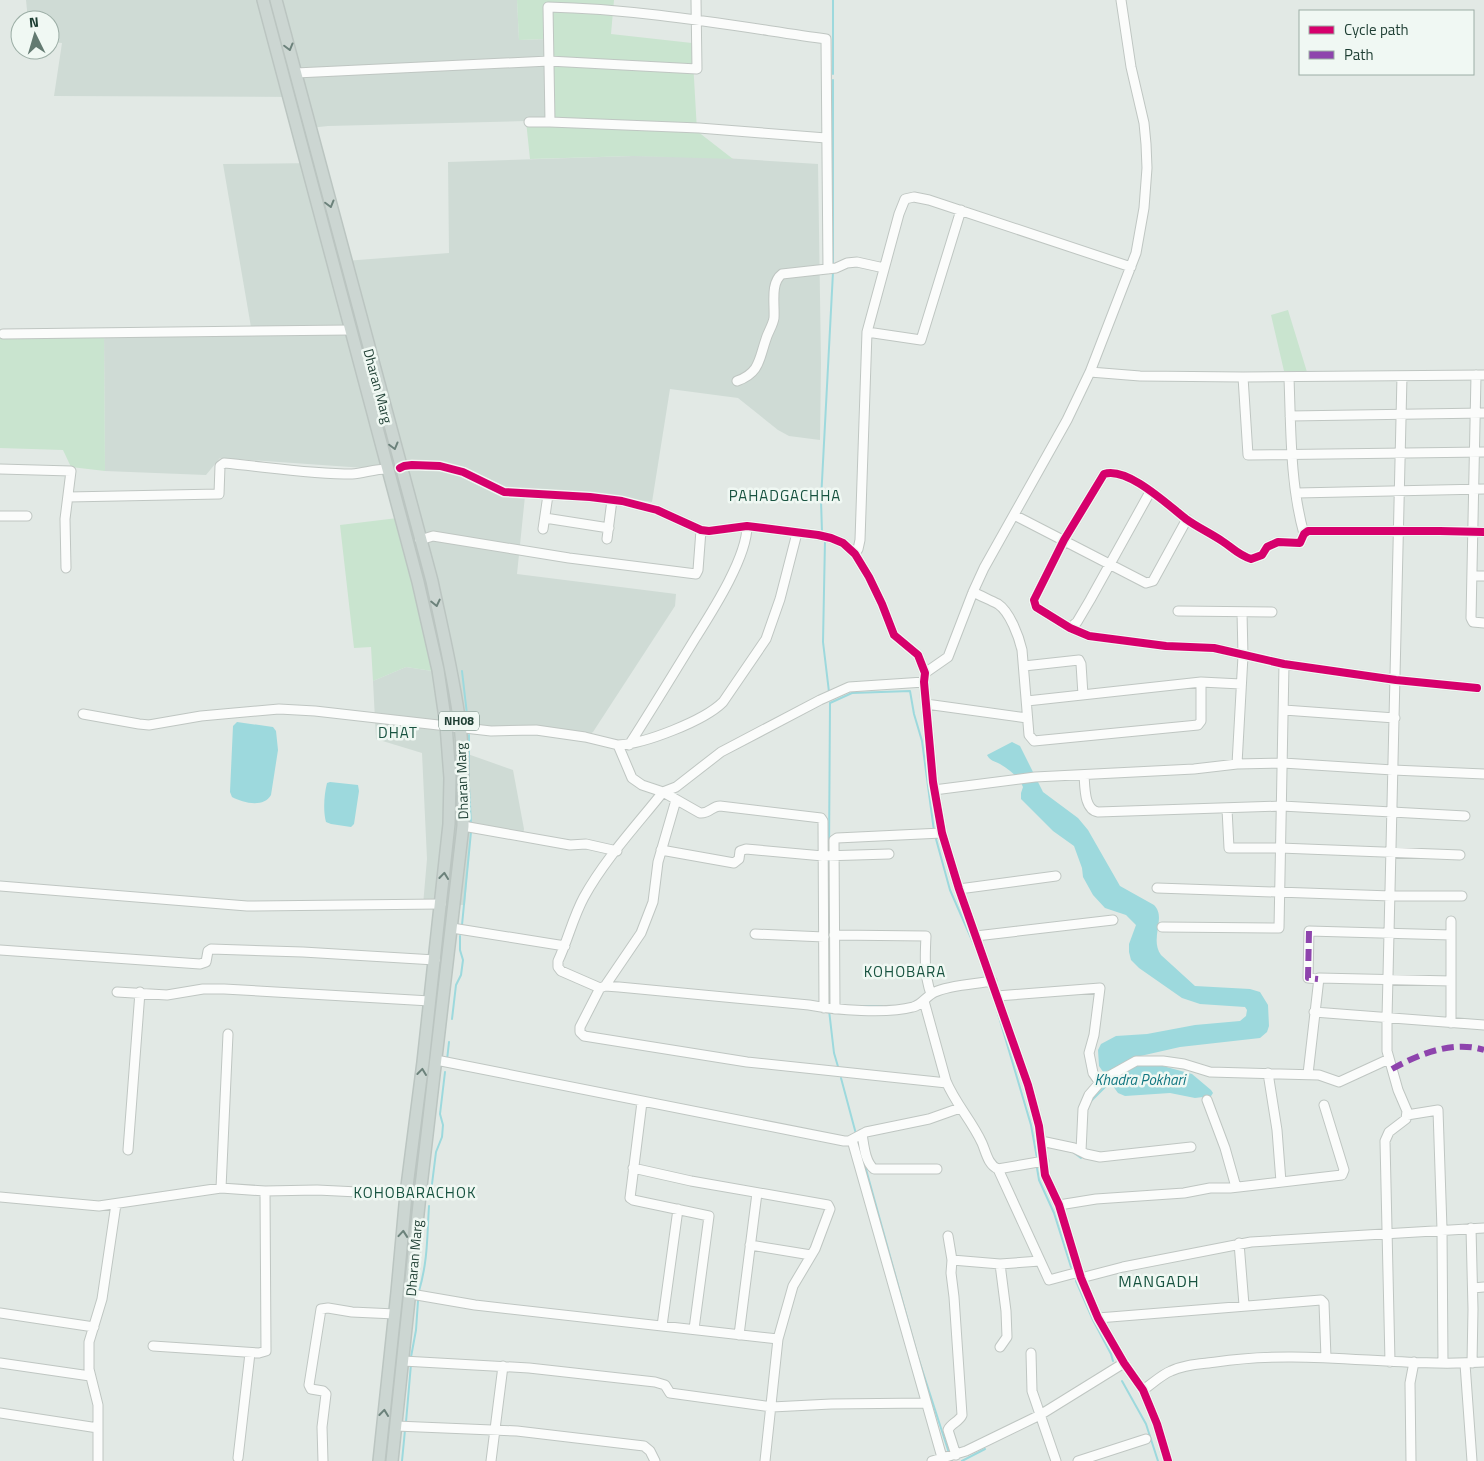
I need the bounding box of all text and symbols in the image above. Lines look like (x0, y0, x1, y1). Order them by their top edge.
north arrow (10, 10, 60, 60)
legend (1299, 10, 1474, 75)
text: N (28, 11, 40, 32)
text: Cycle path (1344, 18, 1409, 41)
one-way arrow (283, 43, 294, 52)
text: Path (1344, 43, 1374, 66)
one-way arrow (324, 200, 335, 209)
street label: Dharan Marg (358, 346, 399, 426)
one-way arrow (389, 441, 399, 449)
district label: PAHADGACHHA (729, 484, 841, 507)
one-way arrow (430, 598, 441, 607)
road number: NH08 (439, 711, 479, 730)
district label: DHAT (378, 721, 418, 744)
street label: Dharan Marg (450, 742, 473, 820)
one-way arrow (438, 872, 449, 880)
district label: KOHOBARA (864, 960, 946, 983)
one-way arrow (416, 1068, 427, 1076)
water label: Khadra Pokhari (1095, 1068, 1187, 1091)
district label: KOHOBARACHOK (354, 1181, 476, 1204)
street label: Dharan Marg (400, 1219, 427, 1297)
one-way arrow (397, 1229, 408, 1237)
district label: MANGADH (1118, 1269, 1200, 1293)
one-way arrow (378, 1408, 389, 1416)

